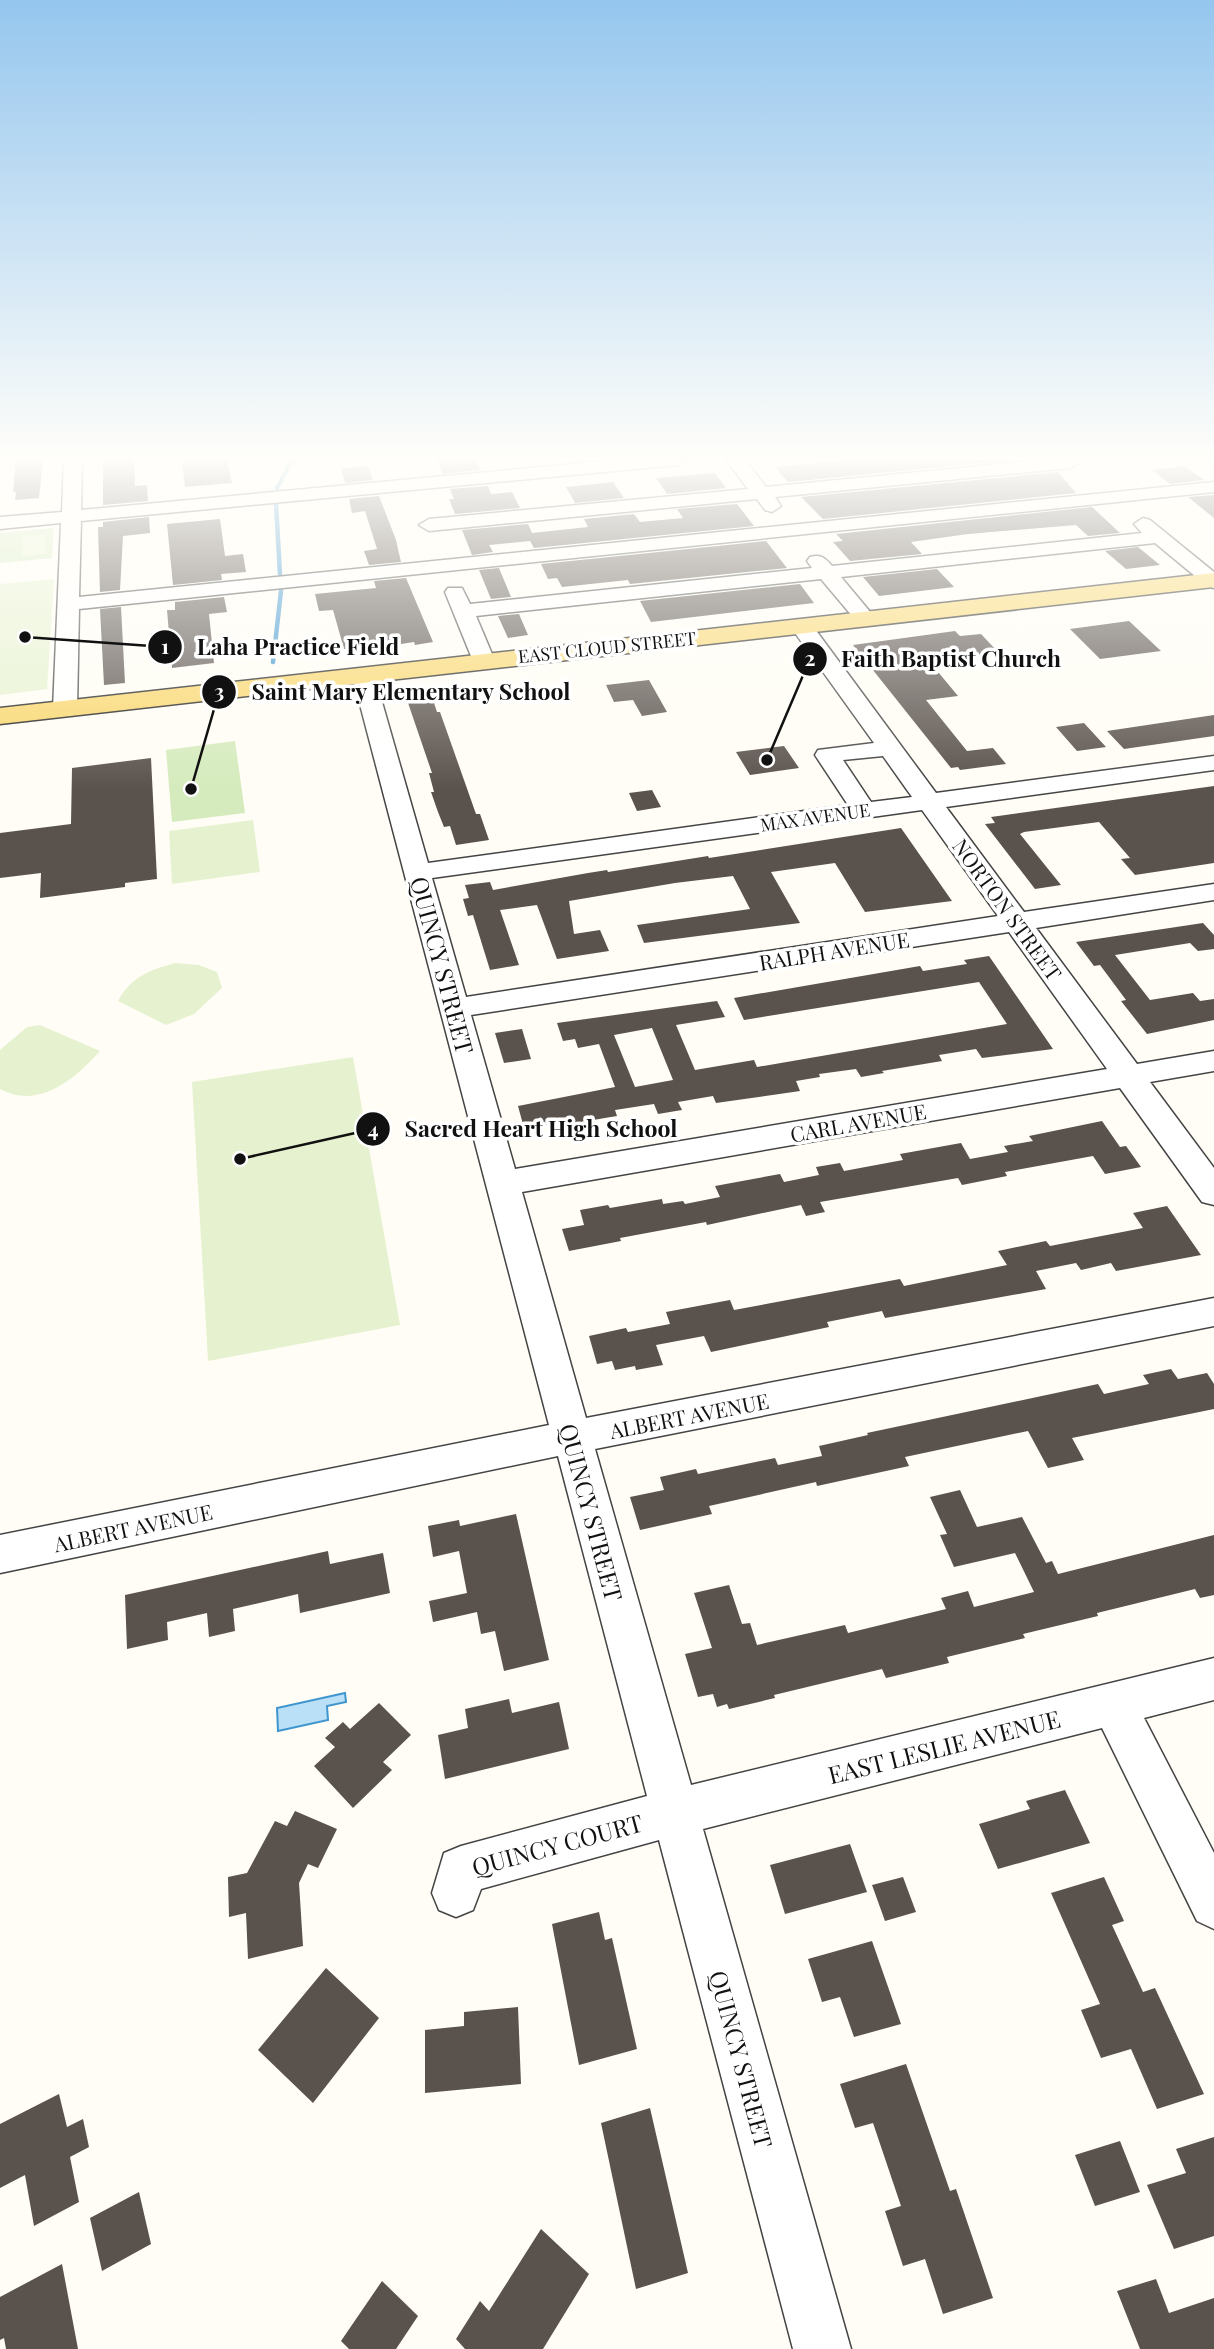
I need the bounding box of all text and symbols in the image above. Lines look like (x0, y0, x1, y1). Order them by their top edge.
callout: Laha Practice Field (148, 625, 414, 669)
street label: EAST CLOUD STREET (517, 626, 697, 668)
text: Laha Practice Field (197, 630, 400, 661)
text: 1 (161, 631, 169, 659)
callout: Faith Baptist Church (792, 637, 1076, 681)
text: Faith Baptist Church (841, 642, 1061, 673)
text: 2 (805, 643, 816, 671)
callout: Saint Mary Elementary School (201, 670, 585, 714)
text: Saint Mary Elementary School (252, 675, 570, 706)
text: 3 (214, 676, 224, 704)
street label: MAX AVENUE (758, 797, 872, 837)
street label: NORTON STREET (947, 833, 1069, 985)
street label: QUINCY STREET (404, 873, 482, 1057)
street label: RALPH AVENUE (757, 924, 911, 976)
street label: CARL AVENUE (788, 1096, 928, 1148)
callout: Sacred Heart High School (355, 1107, 691, 1151)
text: Sacred Heart High School (405, 1112, 677, 1143)
text: 4 (367, 1114, 379, 1142)
street label: ALBERT AVENUE (606, 1386, 771, 1444)
street label: QUINCY STREET (553, 1420, 631, 1604)
street label: ALBERT AVENUE (50, 1497, 215, 1558)
street label: EAST LESLIE AVENUE (825, 1702, 1063, 1790)
street label: QUINCY COURT (468, 1806, 646, 1882)
street label: QUINCY STREET (703, 1967, 781, 2151)

